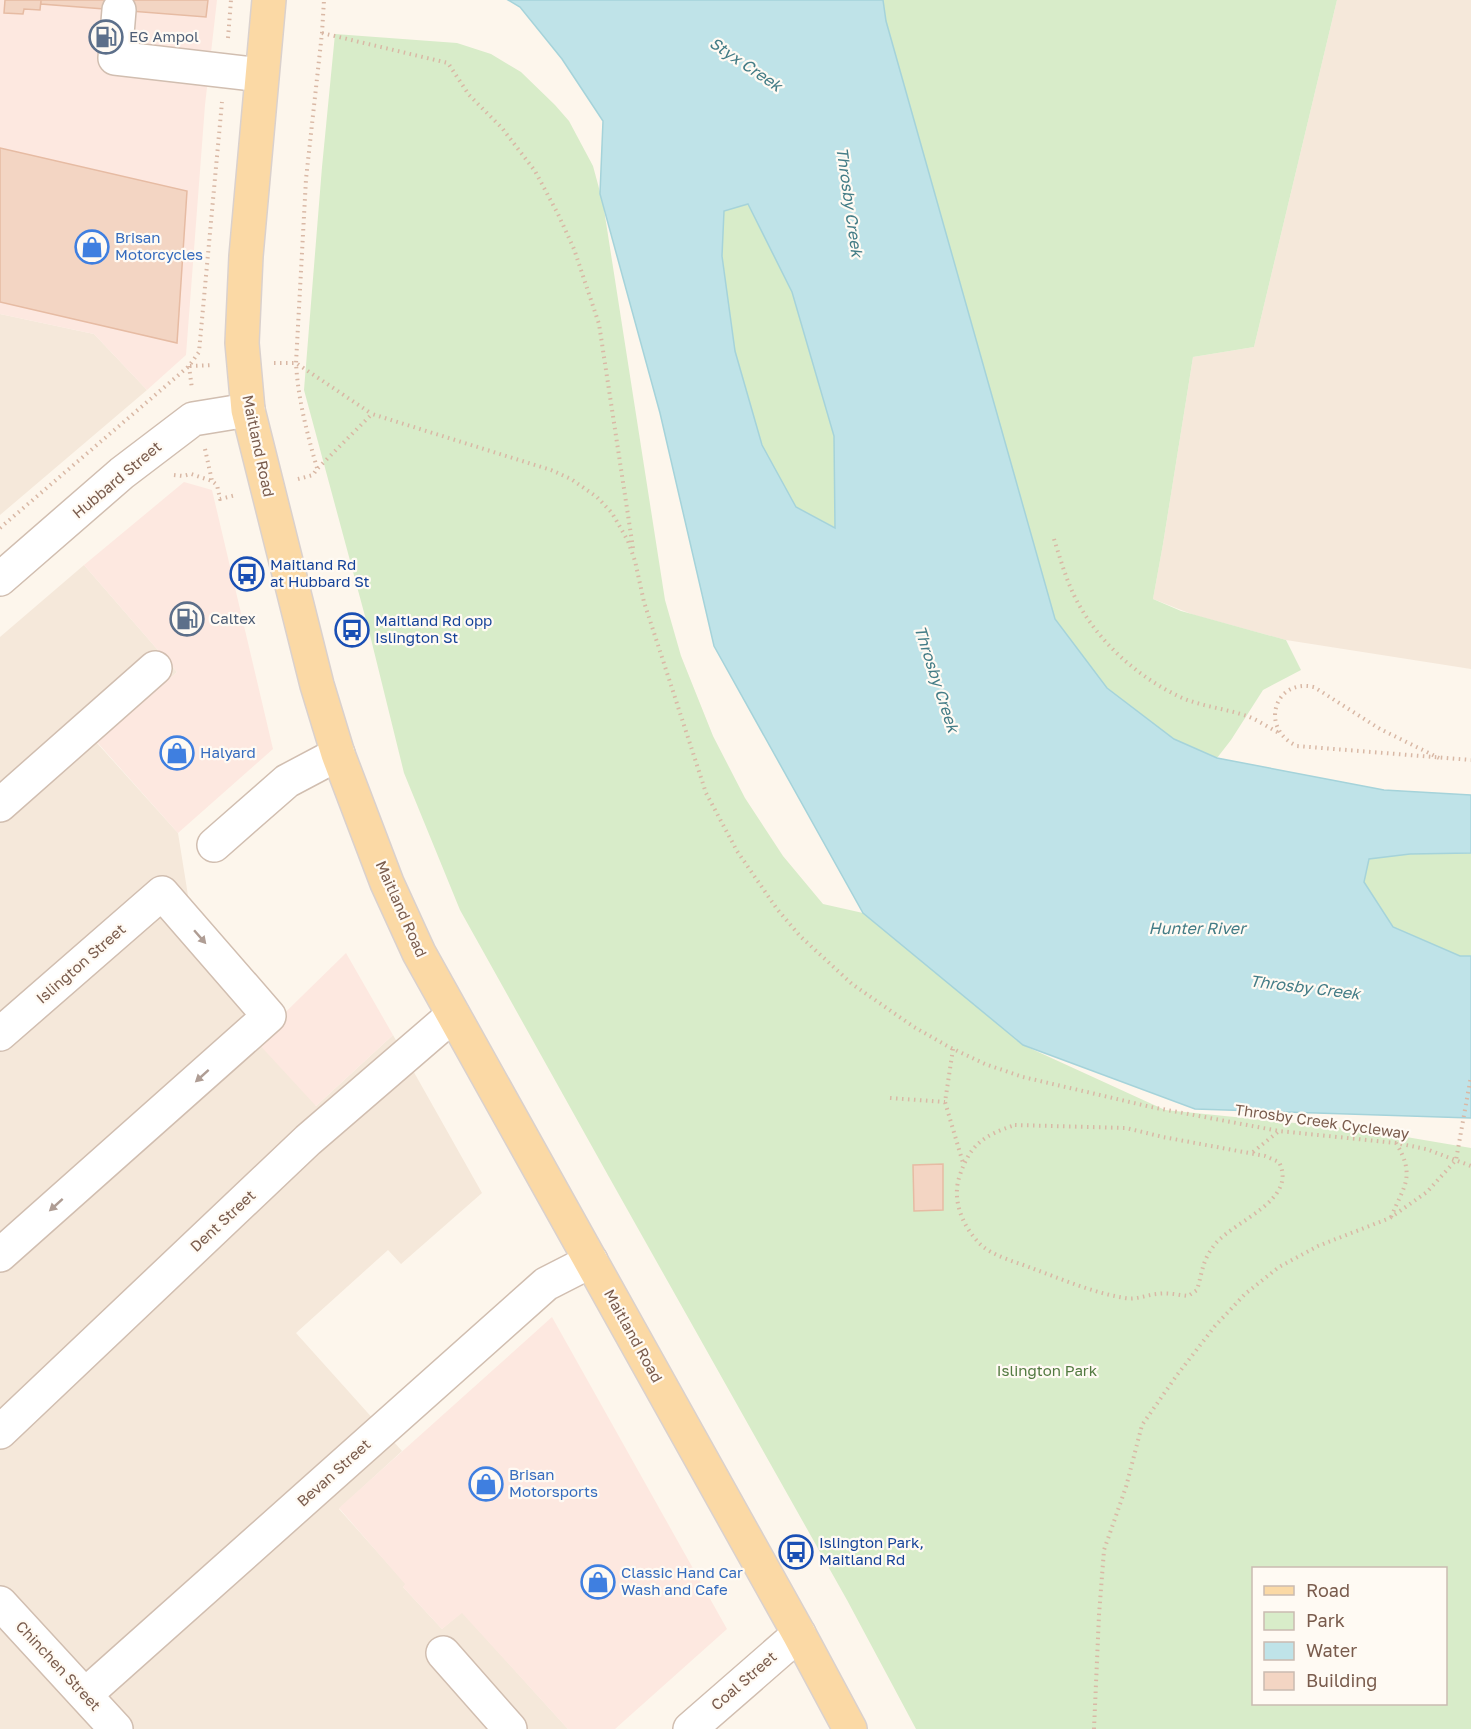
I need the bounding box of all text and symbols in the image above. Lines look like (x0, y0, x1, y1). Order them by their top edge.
fuel station icon: EG Ampol (88, 19, 124, 55)
place label: EG Ampol (129, 27, 199, 45)
water label: Styx Creek (706, 32, 788, 97)
water label: Throsby Creek (832, 146, 868, 260)
place label: Brisan Motorcycles (115, 228, 203, 263)
shop icon: Brisan Motorcycles (74, 229, 110, 265)
street label: Maitland Road (239, 393, 279, 498)
street label: Hubbard Street (68, 437, 164, 522)
place label: Maitland Rd at Hubbard St (270, 555, 369, 590)
bus stop icon: Maitland Rd at Hubbard St (229, 556, 265, 592)
fuel station icon: Caltex (169, 601, 205, 637)
place label: Caltex (210, 609, 256, 627)
place label: Maitland Rd opp Islington St (375, 611, 492, 646)
bus stop icon: Maitland Rd opp Islington St (334, 612, 370, 648)
water label: Throsby Creek (910, 623, 964, 737)
shop icon: Halyard (159, 735, 195, 771)
place label: Halyard (200, 743, 256, 761)
street label: Maitland Road (373, 858, 431, 960)
water label: Hunter River (1149, 918, 1248, 938)
street label: Islington Street (32, 920, 129, 1007)
one-way arrow (193, 929, 206, 944)
water label: Throsby Creek (1249, 970, 1363, 1004)
one-way arrow (194, 1069, 209, 1083)
street label: Throsby Creek Cycleway (1234, 1100, 1411, 1142)
street label: Dent Street (186, 1186, 259, 1255)
one-way arrow (49, 1198, 64, 1211)
street label: Maitland Road (601, 1286, 667, 1385)
park label: Islington Park (997, 1361, 1098, 1379)
street label: Bevan Street (293, 1435, 374, 1510)
place label: Brisan Motorsports (509, 1465, 598, 1500)
shop icon: Brisan Motorsports (468, 1466, 504, 1502)
place label: Islington Park, Maitland Rd (819, 1533, 924, 1568)
bus stop icon: Islington Park, Maitland Rd (778, 1534, 814, 1570)
place label: Classic Hand Car Wash and Cafe (621, 1563, 743, 1598)
shop icon: Classic Hand Car Wash and Cafe (580, 1564, 616, 1600)
legend (1252, 1567, 1447, 1705)
text: Road (1306, 1579, 1350, 1601)
text: Park (1306, 1609, 1345, 1631)
street label: Chinchen Street (13, 1617, 105, 1714)
text: Water (1306, 1639, 1357, 1661)
street label: Coal Street (707, 1647, 780, 1713)
text: Building (1306, 1669, 1377, 1691)

